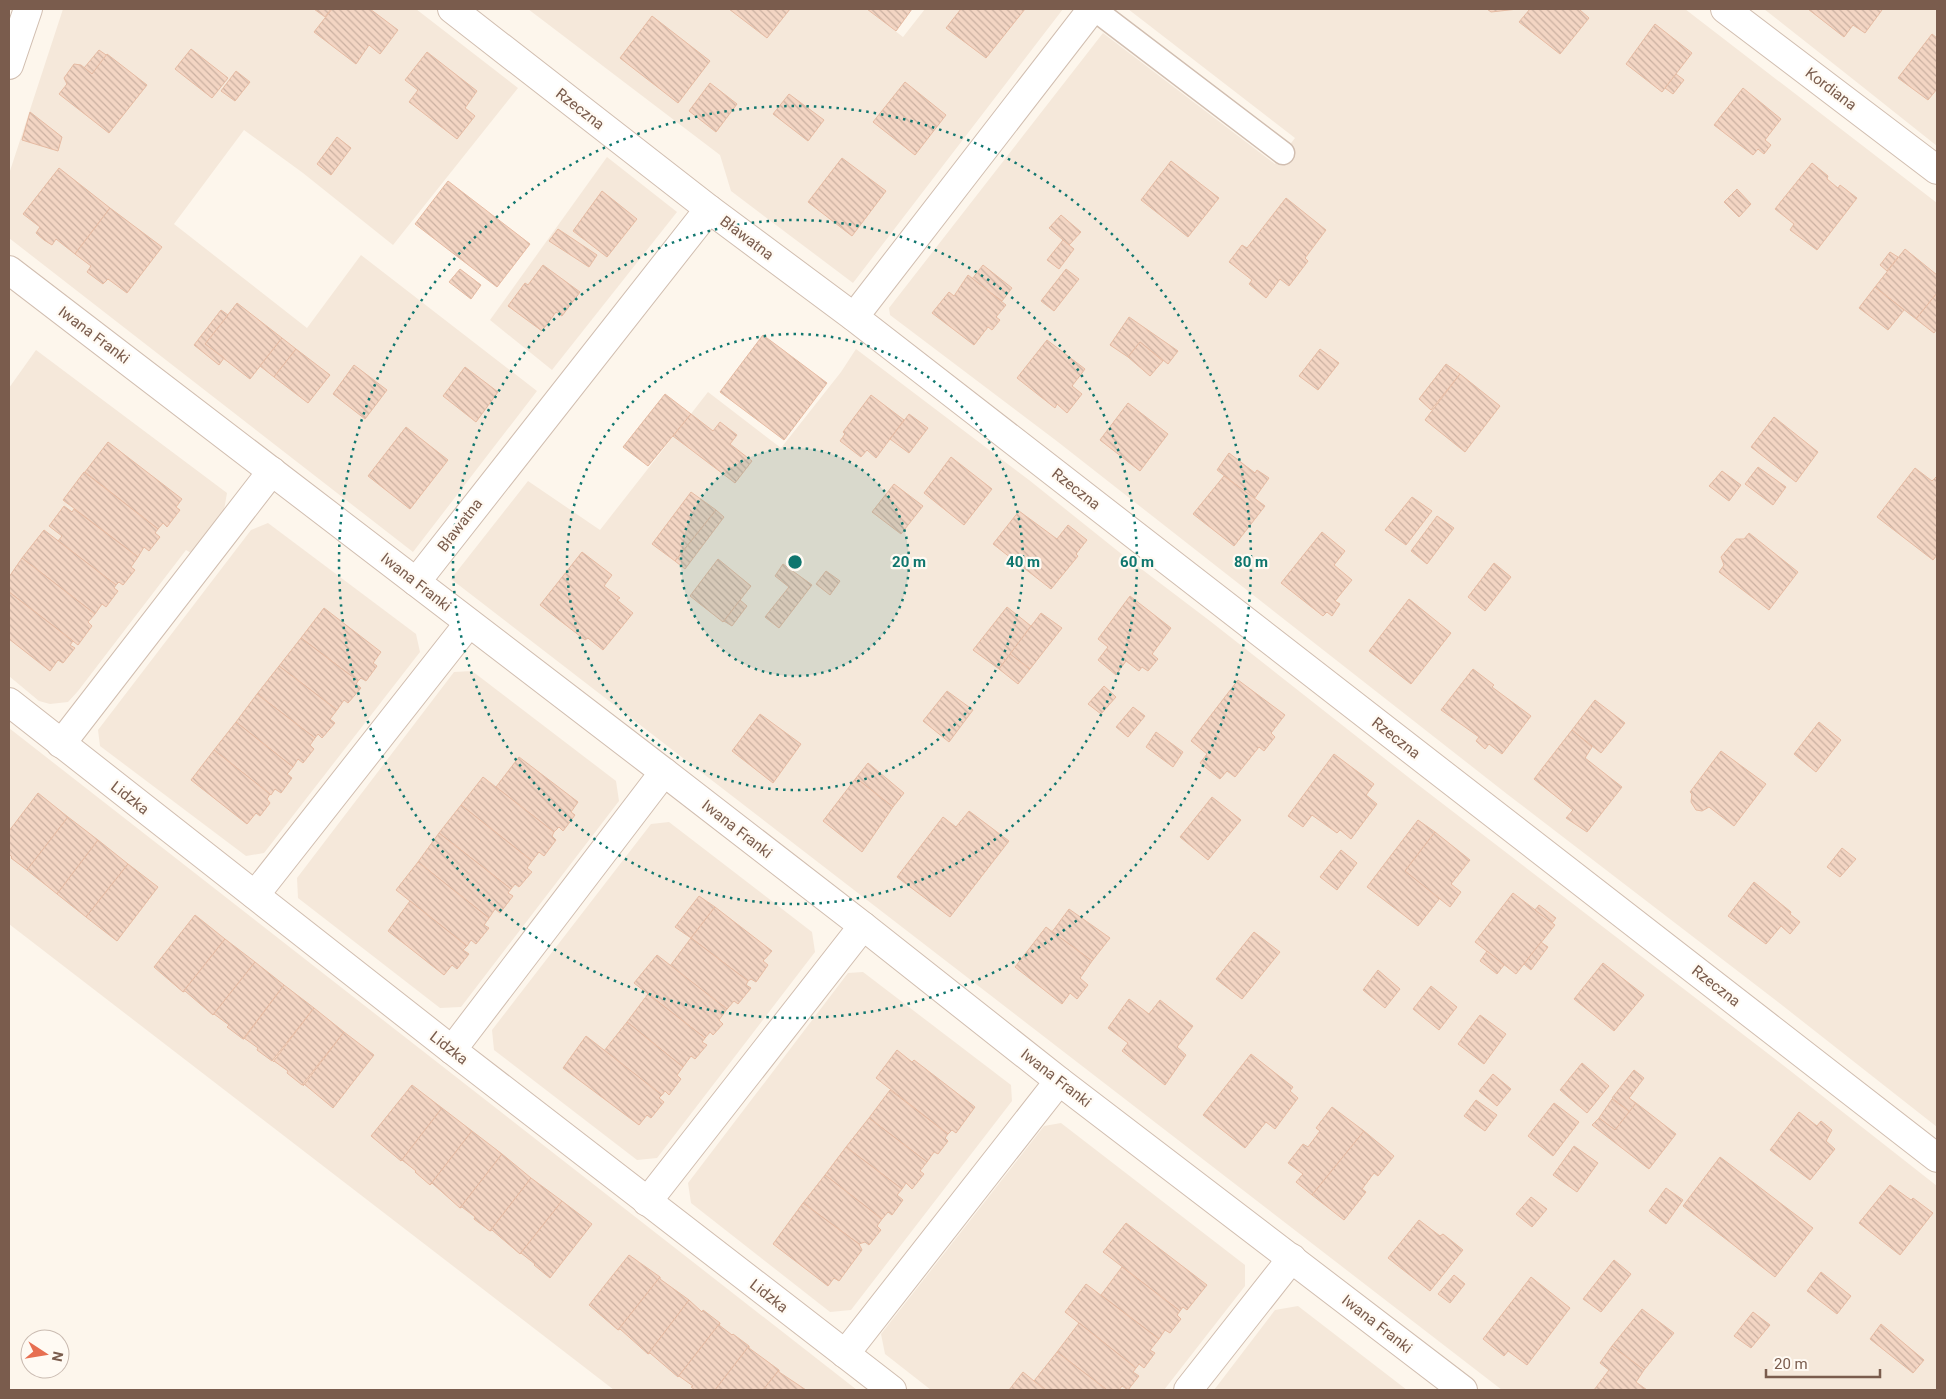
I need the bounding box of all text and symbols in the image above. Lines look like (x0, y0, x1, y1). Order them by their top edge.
street label: Kordiana (1802, 64, 1860, 114)
street label: Rzeczna (552, 85, 608, 133)
street label: Bławatna (717, 212, 777, 264)
street label: Iwana Franki (55, 302, 133, 368)
street label: Rzeczna (1048, 465, 1104, 513)
street label: Bławatna (434, 495, 486, 555)
street label: Iwana Franki (377, 549, 455, 615)
centre of rings (786, 553, 804, 571)
text: 20 m (892, 553, 926, 571)
text: 40 m (1006, 553, 1040, 571)
text: 60 m (1120, 553, 1154, 571)
text: 80 m (1234, 553, 1268, 571)
street label: Rzeczna (1368, 714, 1424, 762)
street label: Lidzka (107, 778, 153, 818)
street label: Iwana Franki (698, 796, 776, 862)
street label: Rzeczna (1688, 962, 1744, 1010)
street label: Lidzka (426, 1028, 472, 1068)
street label: Iwana Franki (1017, 1045, 1095, 1111)
street label: Lidzka (746, 1276, 792, 1316)
street label: Iwana Franki (1338, 1291, 1416, 1357)
north arrow (20, 1329, 70, 1379)
scale bar (1766, 1346, 1880, 1378)
text: N (49, 1350, 67, 1363)
text: 20 m (1774, 1355, 1808, 1373)

